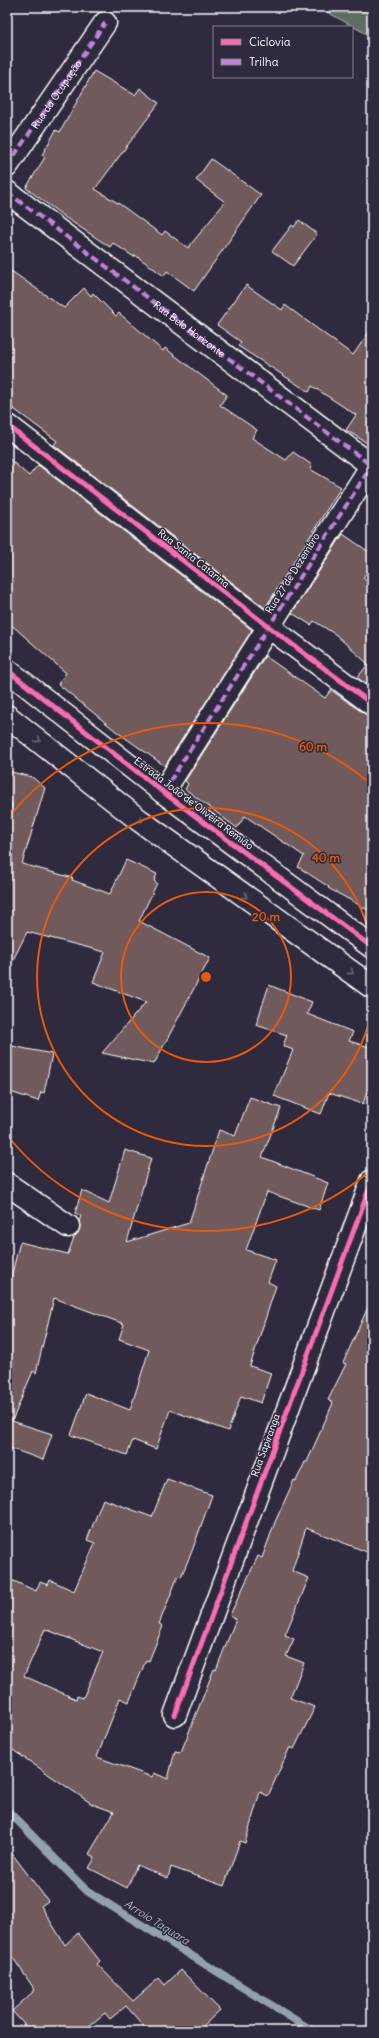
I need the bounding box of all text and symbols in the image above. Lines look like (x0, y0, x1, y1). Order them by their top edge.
legend (213, 26, 353, 78)
text: Ciclovia (249, 34, 291, 49)
text: Trilha (249, 54, 279, 69)
street label: Rua da Ocupação (28, 57, 85, 131)
street label: Rua Belo Horizonte (151, 298, 227, 360)
street label: Rua Santa Catarina (155, 526, 232, 591)
street label: Rua 27 de Dezembro (262, 530, 323, 616)
one-way arrow (33, 735, 40, 742)
text: 60 m (299, 739, 328, 754)
street label: Estrada João de Oliveira Remião (132, 754, 256, 853)
one-way arrow (135, 816, 142, 823)
text: 40 m (312, 850, 341, 865)
one-way arrow (241, 891, 248, 898)
text: 20 m (252, 909, 280, 924)
one-way arrow (347, 967, 354, 975)
centre of rings (199, 970, 213, 984)
street label: Rua Sapiranga (248, 1412, 283, 1478)
water label: Arroio Taquara (122, 1896, 193, 1948)

